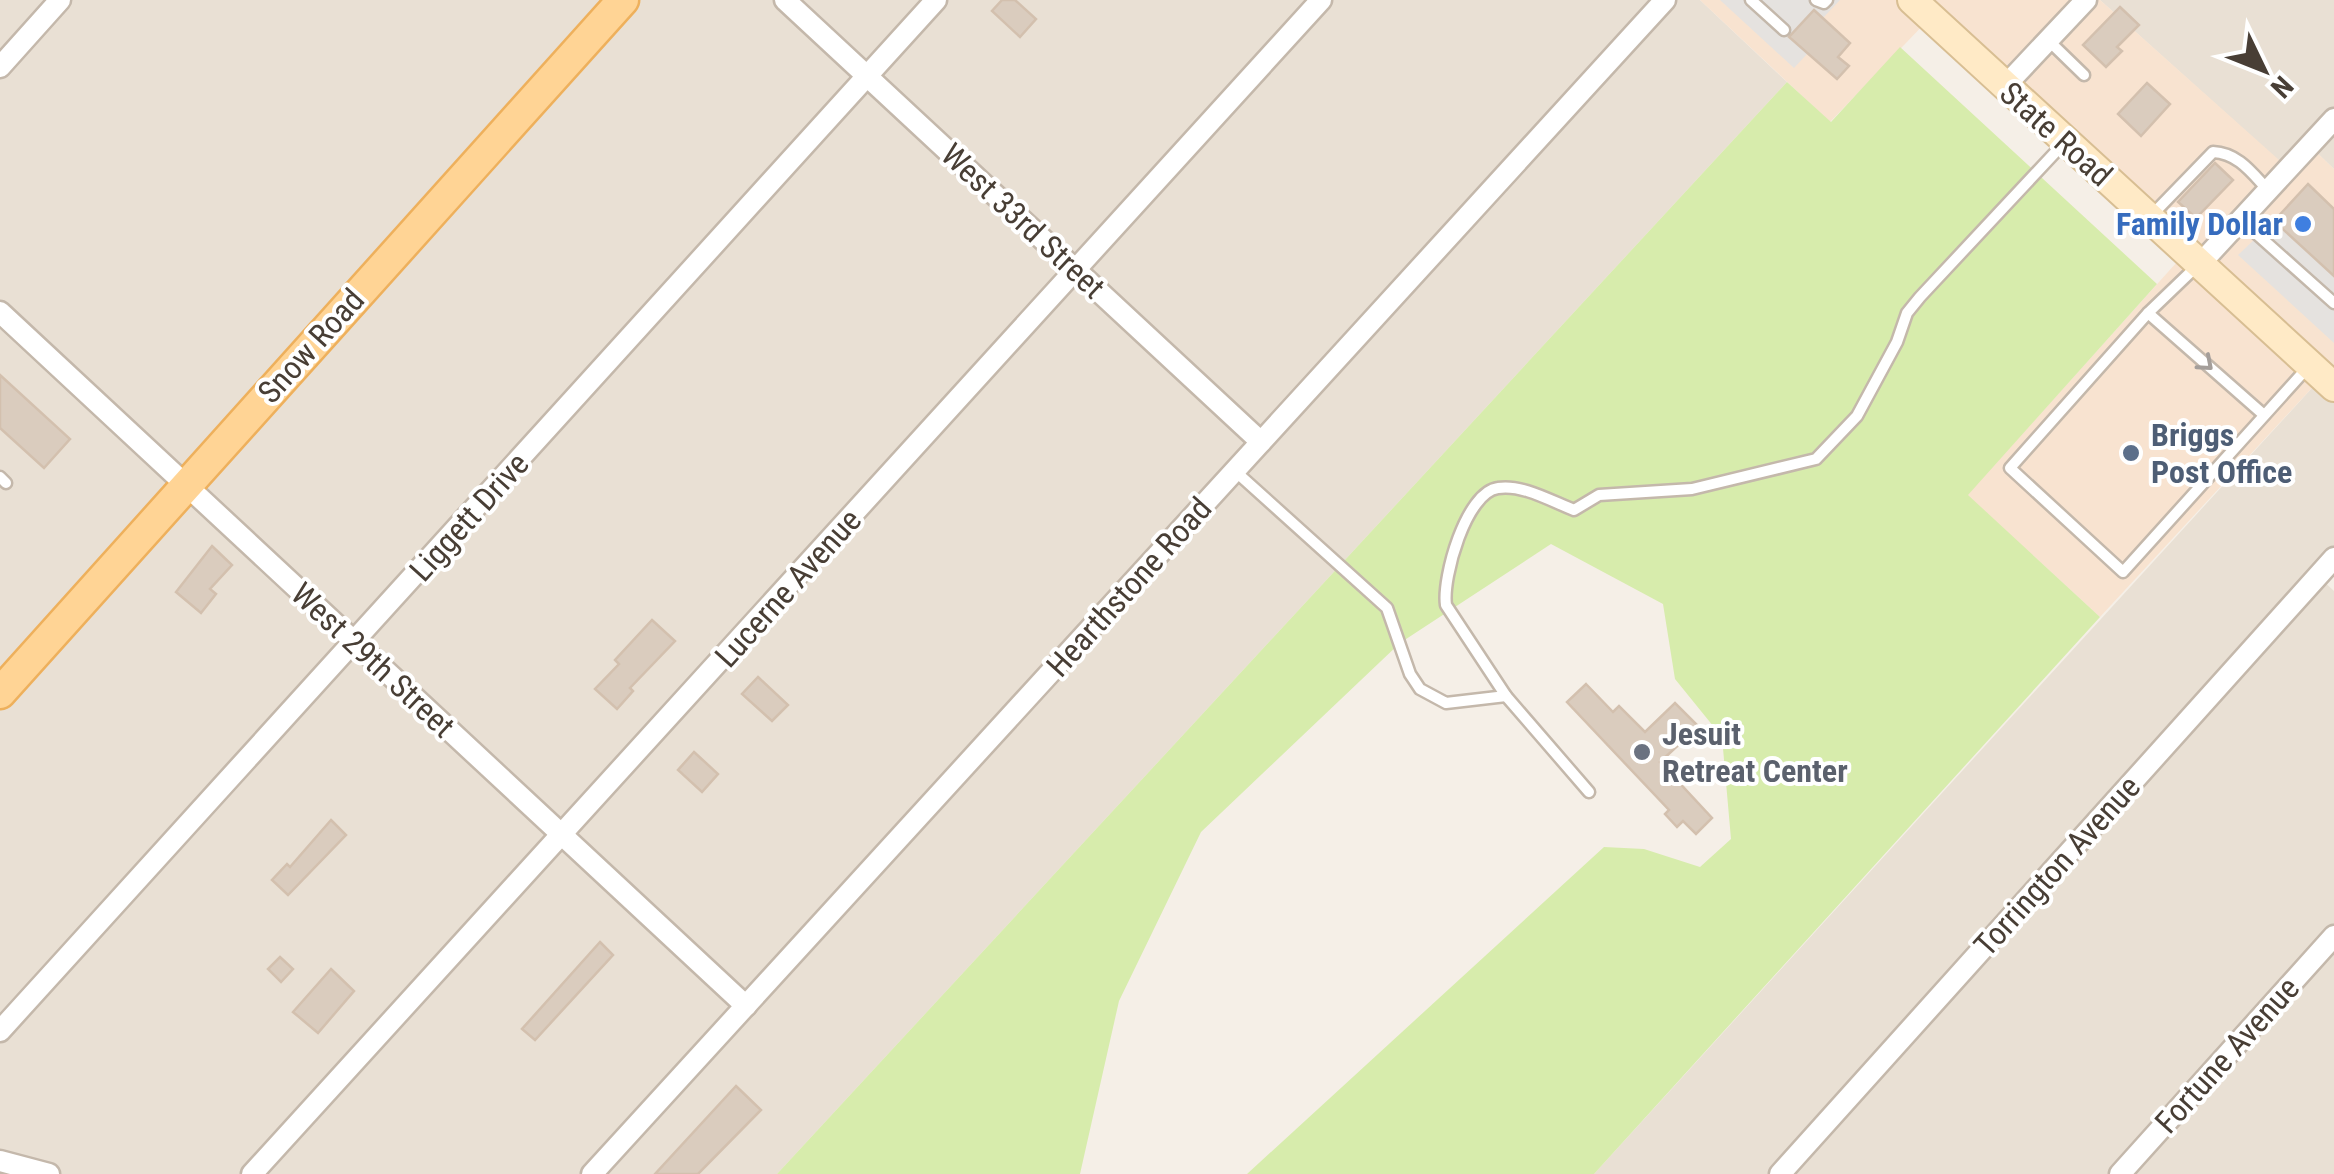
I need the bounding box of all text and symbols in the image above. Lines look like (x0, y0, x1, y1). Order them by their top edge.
north arrow (2214, 20, 2314, 120)
text: N (2264, 69, 2300, 104)
street label: State Road (1992, 74, 2120, 194)
street label: West 33rd Street (933, 136, 1113, 306)
place label: Family Dollar (2116, 205, 2283, 243)
marker: Family Dollar (2292, 213, 2314, 235)
street label: Snow Road (250, 281, 372, 411)
one-way arrow (2194, 352, 2213, 370)
place label: Briggs Post Office (2151, 416, 2292, 491)
marker: Briggs Post Office (2120, 442, 2142, 464)
street label: Liggett Drive (402, 445, 536, 589)
street label: Hearthstone Road (1039, 490, 1219, 684)
street label: Lucerne Avenue (707, 501, 869, 675)
street label: West 29th Street (284, 575, 462, 745)
place label: Jesuit Retreat Center (1662, 715, 1848, 790)
marker: Jesuit Retreat Center (1631, 741, 1653, 763)
street label: Torrington Avenue (1966, 768, 2148, 964)
street label: Fortune Avenue (2147, 969, 2307, 1141)

